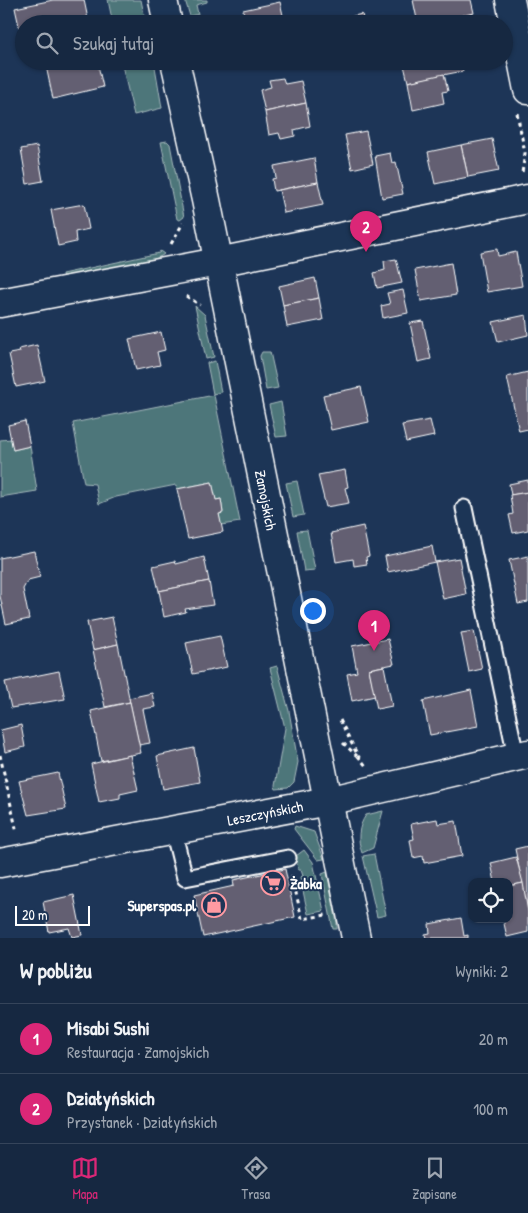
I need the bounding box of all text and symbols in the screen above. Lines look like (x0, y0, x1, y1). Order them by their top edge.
search box (15, 15, 513, 70)
icon: search (33, 29, 61, 57)
text: Szukaj tutaj (73, 30, 154, 56)
pin: 2 (350, 211, 382, 252)
street label: Zamojskich (250, 468, 282, 532)
your location (300, 598, 326, 624)
pin: 1 (358, 610, 390, 651)
street label: Leszczyńskich (225, 795, 305, 831)
supermarket icon: Żabka (260, 870, 286, 896)
place label: Żabka (290, 873, 322, 894)
map controls (468, 878, 513, 923)
button: locate (468, 878, 513, 923)
shop icon: Superspas.pl (201, 892, 227, 918)
place label: Superspas.pl (127, 895, 197, 917)
scale bar (15, 903, 90, 926)
text: 20 m (22, 905, 48, 924)
text: W pobliżu (20, 956, 92, 985)
text: Wyniki: 2 (455, 960, 508, 982)
text: Misabi Sushi (67, 1015, 150, 1041)
text: 1 (33, 1028, 39, 1050)
text: 20 m (479, 1028, 508, 1050)
text: Restauracja · Zamojskich (67, 1041, 209, 1063)
text: Działyńskich (67, 1085, 155, 1111)
text: 2 (32, 1098, 40, 1120)
text: 100 m (473, 1098, 508, 1120)
text: Przystanek · Działyńskich (67, 1111, 217, 1133)
tab: Mapa (71, 1154, 99, 1203)
tab: Trasa (242, 1154, 270, 1203)
tab: Zapisane (412, 1154, 457, 1203)

